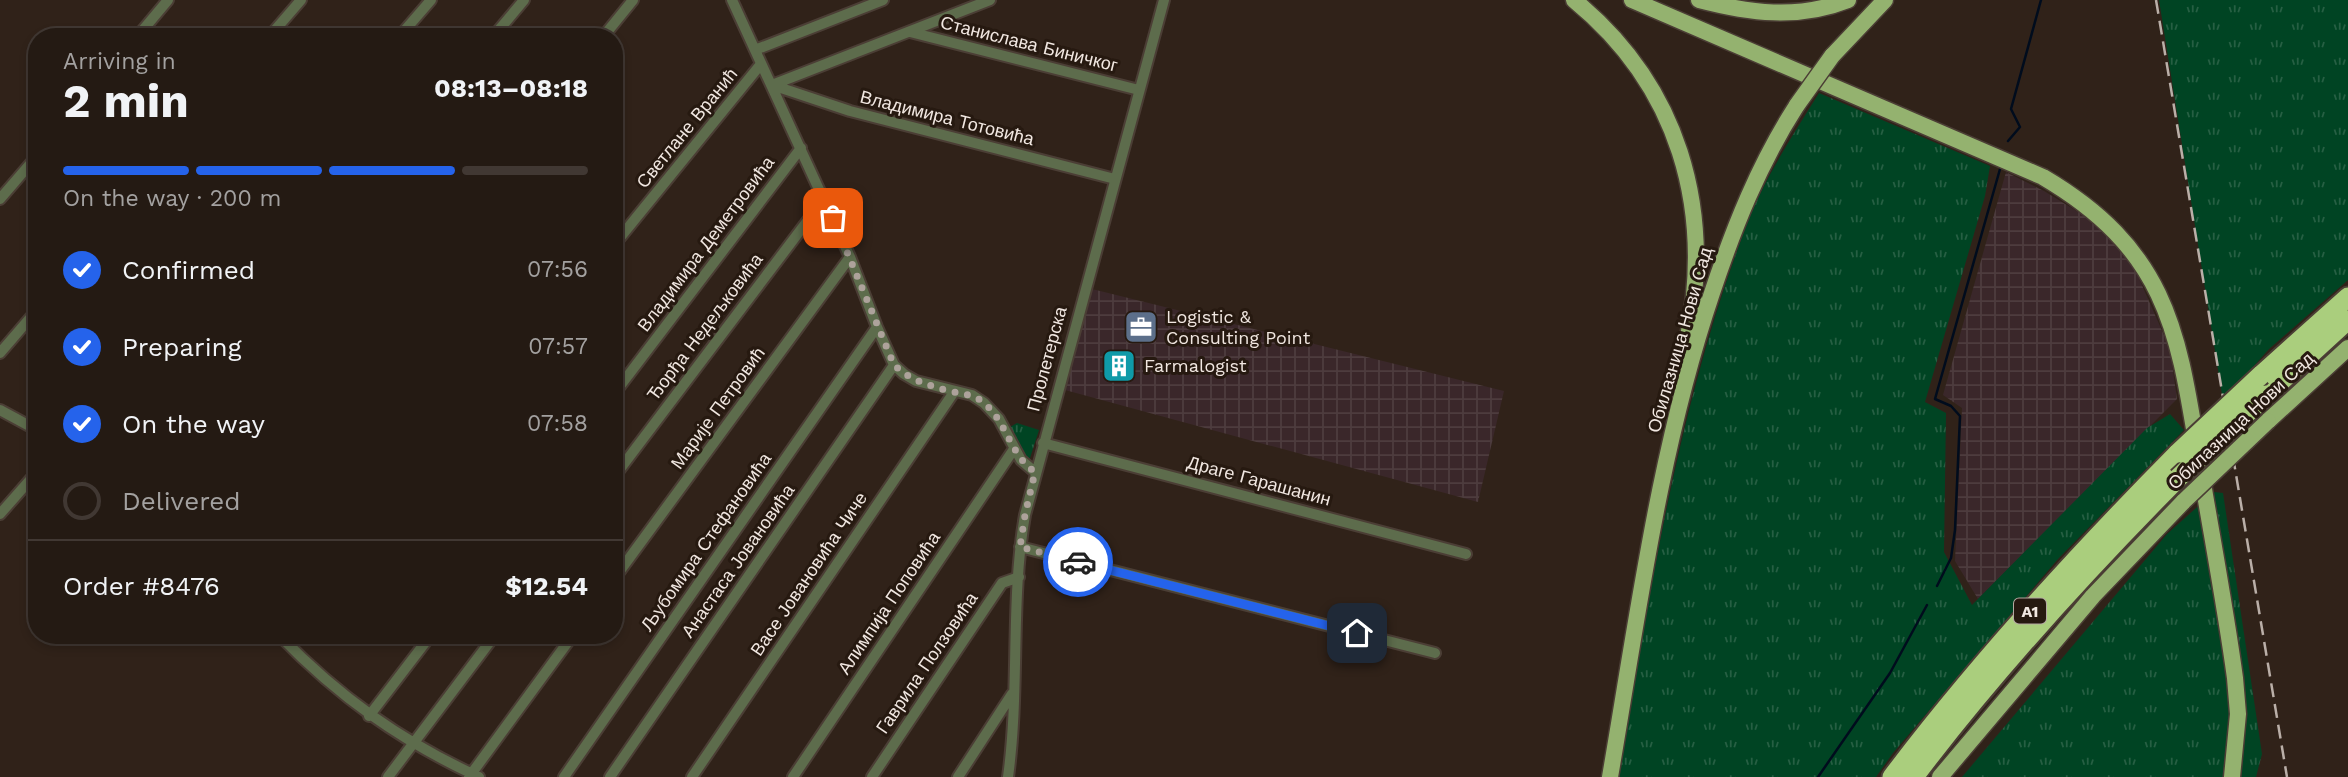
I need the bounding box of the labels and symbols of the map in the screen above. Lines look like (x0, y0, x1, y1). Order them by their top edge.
street label: Станислава Биничког (938, 11, 1120, 76)
street label: Светлане Вранић (632, 63, 741, 192)
street label: Владимира Тотовића (858, 86, 1037, 150)
street label: Владимира Деметровића (633, 151, 779, 335)
pin (803, 188, 863, 248)
street label: Обилазница Нови Сад (1643, 244, 1716, 435)
street label: Ђорђа Недељковића (642, 248, 767, 404)
street label: Пролетерска (1022, 303, 1071, 414)
place label: Logistic & Consulting Point (1166, 306, 1311, 348)
office icon: Logistic & Consulting Point (1122, 308, 1160, 346)
street label: Марије Петровић (666, 343, 769, 473)
building icon: Farmalogist (1100, 347, 1138, 385)
street label: Обилазница Нови Сад (2163, 347, 2318, 494)
place label: Farmalogist (1144, 355, 1247, 376)
street label: Љубомира Стефановића (636, 448, 776, 635)
street label: Драге Гарашанин (1185, 451, 1333, 510)
street label: Анастаса Јовановића (677, 479, 799, 641)
street label: Васе Јовановића Чиче (746, 488, 871, 659)
street label: Алимпија Поповића (833, 527, 945, 678)
courier (1043, 527, 1113, 597)
street label: Гаврила Ползовића (872, 587, 982, 737)
road number: A1 (2014, 598, 2046, 624)
pin (1327, 603, 1387, 663)

